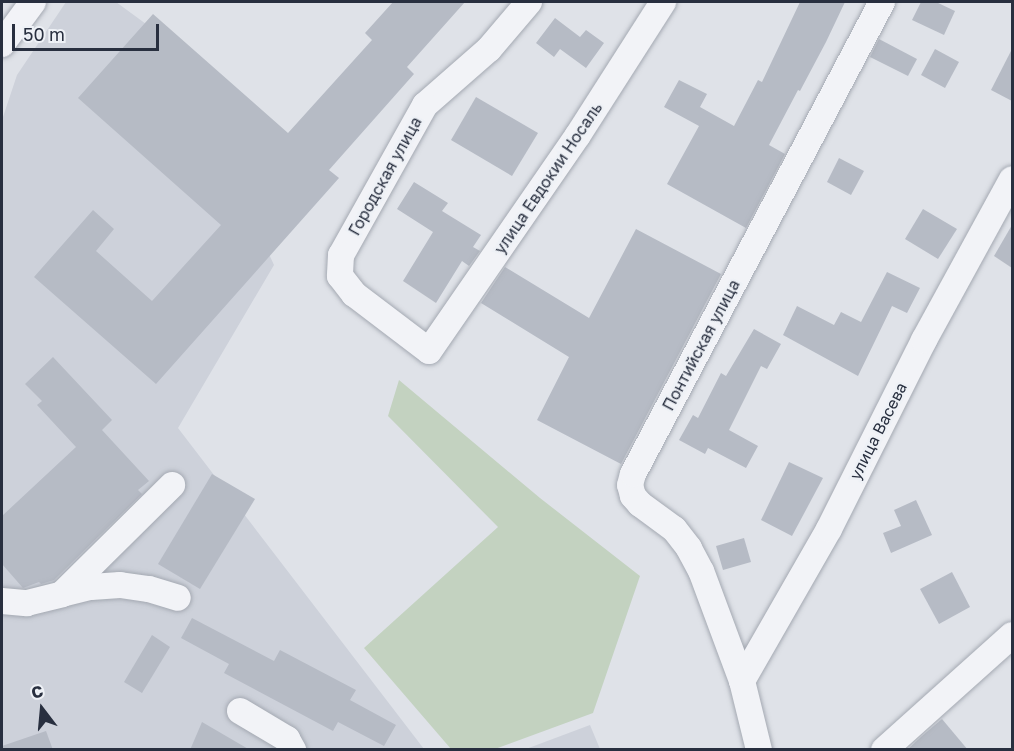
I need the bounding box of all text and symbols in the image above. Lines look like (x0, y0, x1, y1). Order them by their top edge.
scale bar (15, 12, 162, 50)
text: 50 m (23, 23, 65, 45)
street label: улица Евдокии Носаль (490, 98, 606, 258)
street label: Городская улица (344, 113, 426, 239)
street label: Понтийская улица (658, 276, 744, 414)
street label: улица Васева (845, 379, 911, 483)
north arrow (12, 679, 72, 739)
text: С (29, 681, 45, 703)

